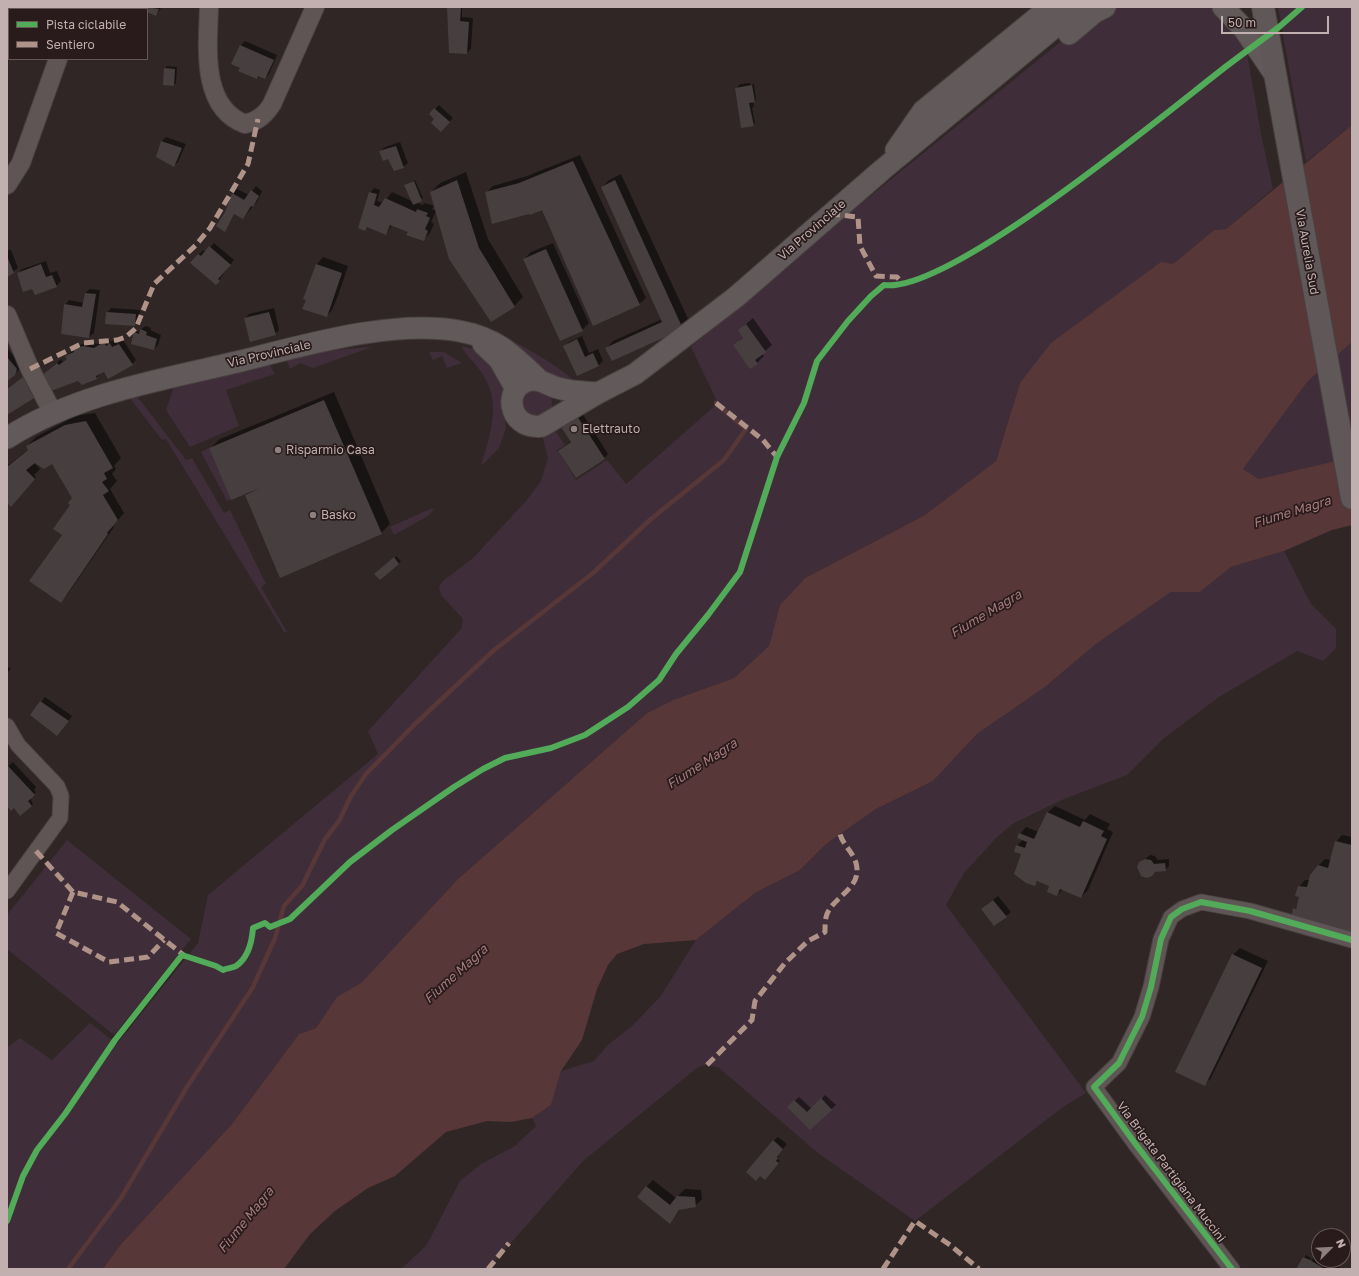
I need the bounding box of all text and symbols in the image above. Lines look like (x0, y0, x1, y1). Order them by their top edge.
legend (8, 8, 148, 60)
scale bar (1223, 8, 1331, 34)
text: 50 m (1228, 15, 1256, 30)
text: Pista ciclabile (46, 17, 126, 32)
text: Sentiero (46, 37, 95, 52)
street label: Via Provinciale (775, 197, 849, 263)
street label: Via Aurelia Sud (1292, 208, 1322, 296)
street label: Via Provinciale (226, 337, 312, 371)
place label: Elettrauto (582, 422, 640, 436)
marker: Elettrauto (569, 424, 579, 434)
place label: Risparmio Casa (286, 443, 375, 457)
marker: Risparmio Casa (273, 445, 283, 455)
water label: Fiume Magra (1251, 493, 1333, 531)
place label: Basko (321, 508, 356, 522)
marker: Basko (308, 510, 318, 520)
water label: Fiume Magra (948, 587, 1024, 641)
water label: Fiume Magra (664, 736, 740, 792)
water label: Fiume Magra (421, 941, 491, 1007)
street label: Via Brigata Partigiana Muccini (1113, 1099, 1229, 1245)
water label: Fiume Magra (215, 1184, 277, 1256)
north arrow (1311, 1228, 1351, 1268)
text: N (1334, 1237, 1349, 1250)

